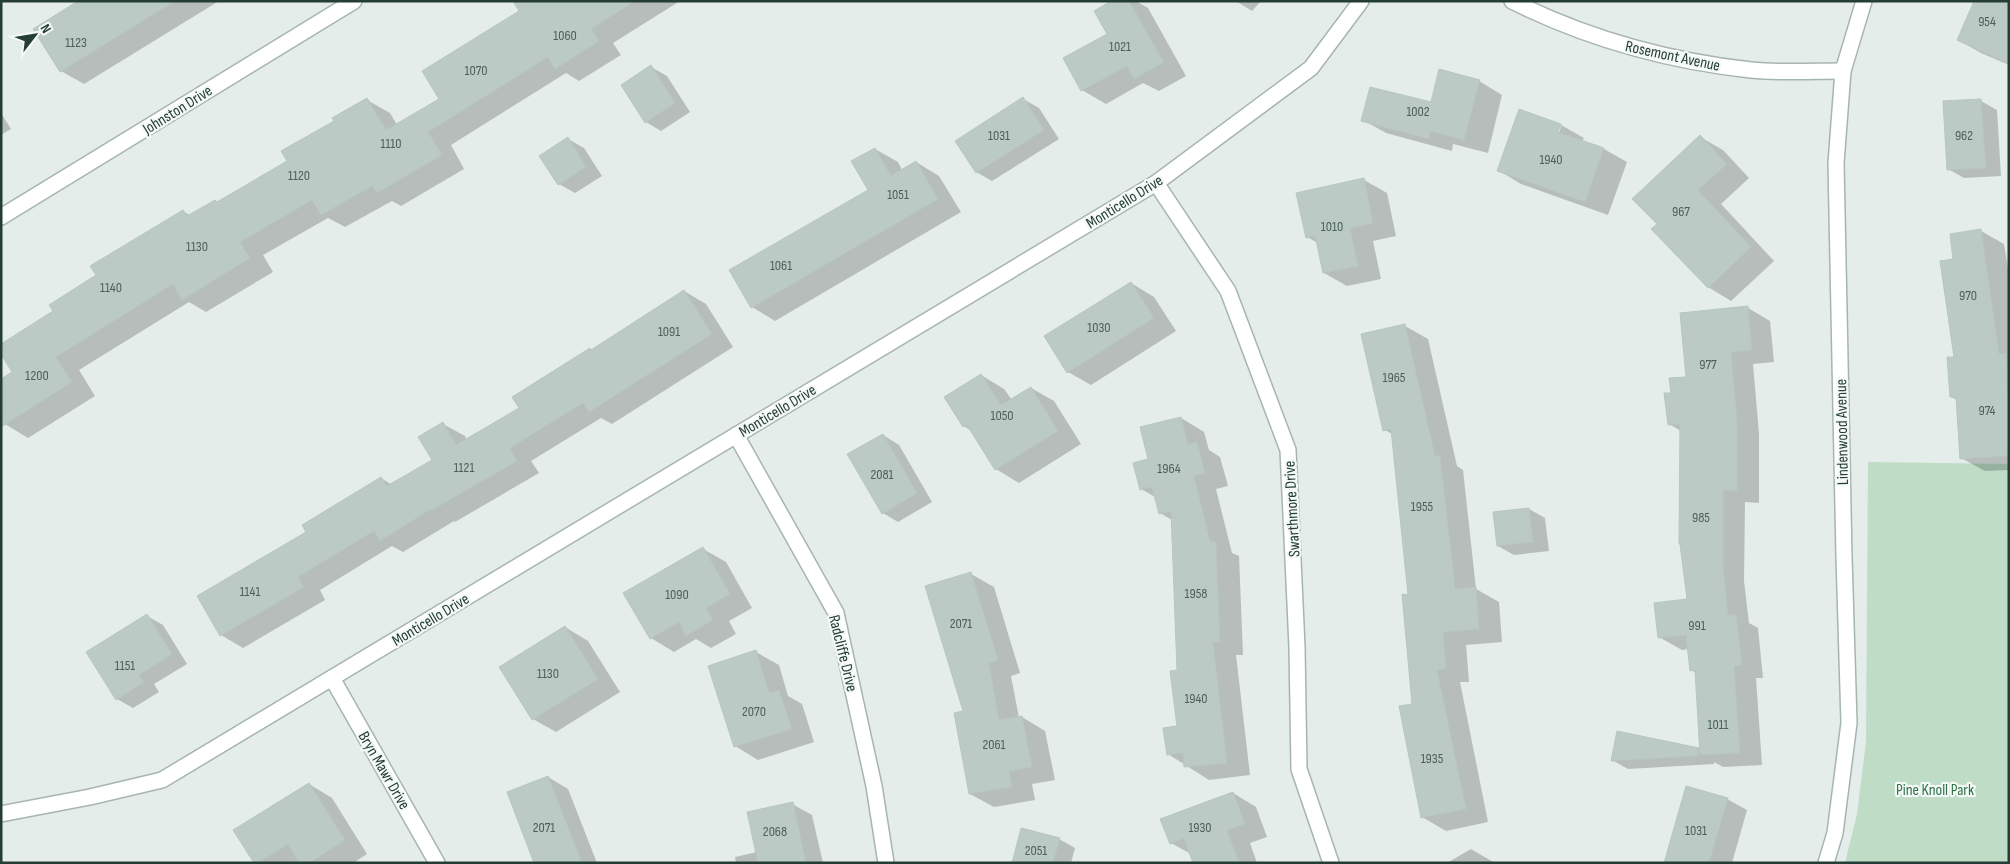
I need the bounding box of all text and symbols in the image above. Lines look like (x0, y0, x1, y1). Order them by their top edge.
north arrow (10, 10, 60, 60)
house number: 954 (1978, 13, 1996, 30)
text: N (37, 21, 55, 36)
house number: 1060 (553, 27, 577, 44)
house number: 1123 (65, 34, 87, 51)
street label: Rosemont Avenue (1624, 37, 1722, 76)
house number: 1021 (1109, 38, 1131, 55)
house number: 1070 (465, 62, 487, 79)
street label: Johnston Drive (139, 82, 216, 140)
house number: 1002 (1406, 103, 1430, 120)
house number: 1031 (988, 127, 1010, 144)
house number: 962 (1955, 127, 1973, 144)
house number: 1110 (381, 135, 401, 152)
house number: 1940 (1539, 151, 1563, 168)
house number: 1120 (288, 167, 310, 184)
street label: Monticello Drive (1083, 171, 1167, 233)
house number: 1051 (887, 186, 909, 203)
house number: 967 (1672, 203, 1690, 220)
house number: 1010 (1321, 218, 1343, 235)
house number: 1130 (186, 238, 208, 255)
house number: 1061 (770, 257, 792, 274)
house number: 1140 (100, 279, 122, 296)
house number: 970 (1959, 287, 1977, 304)
house number: 1030 (1087, 319, 1111, 336)
house number: 1091 (658, 323, 680, 340)
house number: 977 (1699, 356, 1717, 373)
house number: 1200 (25, 367, 49, 384)
house number: 1965 (1383, 369, 1406, 386)
street label: Lindenwood Avenue (1832, 379, 1853, 485)
street label: Monticello Drive (736, 381, 820, 442)
house number: 974 (1979, 402, 1996, 419)
house number: 1050 (990, 407, 1014, 424)
house number: 1121 (454, 459, 474, 476)
house number: 1964 (1157, 460, 1181, 477)
street label: Swarthmore Drive (1280, 460, 1305, 558)
house number: 2081 (870, 466, 894, 483)
house number: 1955 (1411, 498, 1434, 515)
house number: 985 (1692, 509, 1710, 526)
house number: 1141 (240, 583, 260, 600)
house number: 1958 (1185, 585, 1207, 602)
house number: 1090 (665, 586, 689, 603)
street label: Monticello Drive (389, 590, 473, 651)
street label: Radcliffe Drive (824, 613, 861, 694)
house number: 2071 (950, 615, 972, 632)
house number: 991 (1688, 617, 1706, 634)
house number: 1151 (115, 657, 135, 674)
house number: 1130 (537, 665, 559, 682)
house number: 1940 (1184, 690, 1208, 707)
house number: 2070 (742, 703, 766, 720)
house number: 1011 (1708, 716, 1729, 733)
street label: Bryn Mawr Drive (354, 728, 414, 813)
house number: 2061 (982, 736, 1006, 753)
house number: 1935 (1421, 750, 1444, 767)
park label: Pine Knoll Park (1896, 781, 1974, 800)
house number: 2071 (533, 819, 555, 836)
house number: 1930 (1188, 819, 1212, 836)
house number: 1031 (1685, 822, 1707, 839)
house number: 2068 (763, 823, 787, 840)
house number: 2051 (1025, 842, 1047, 859)

